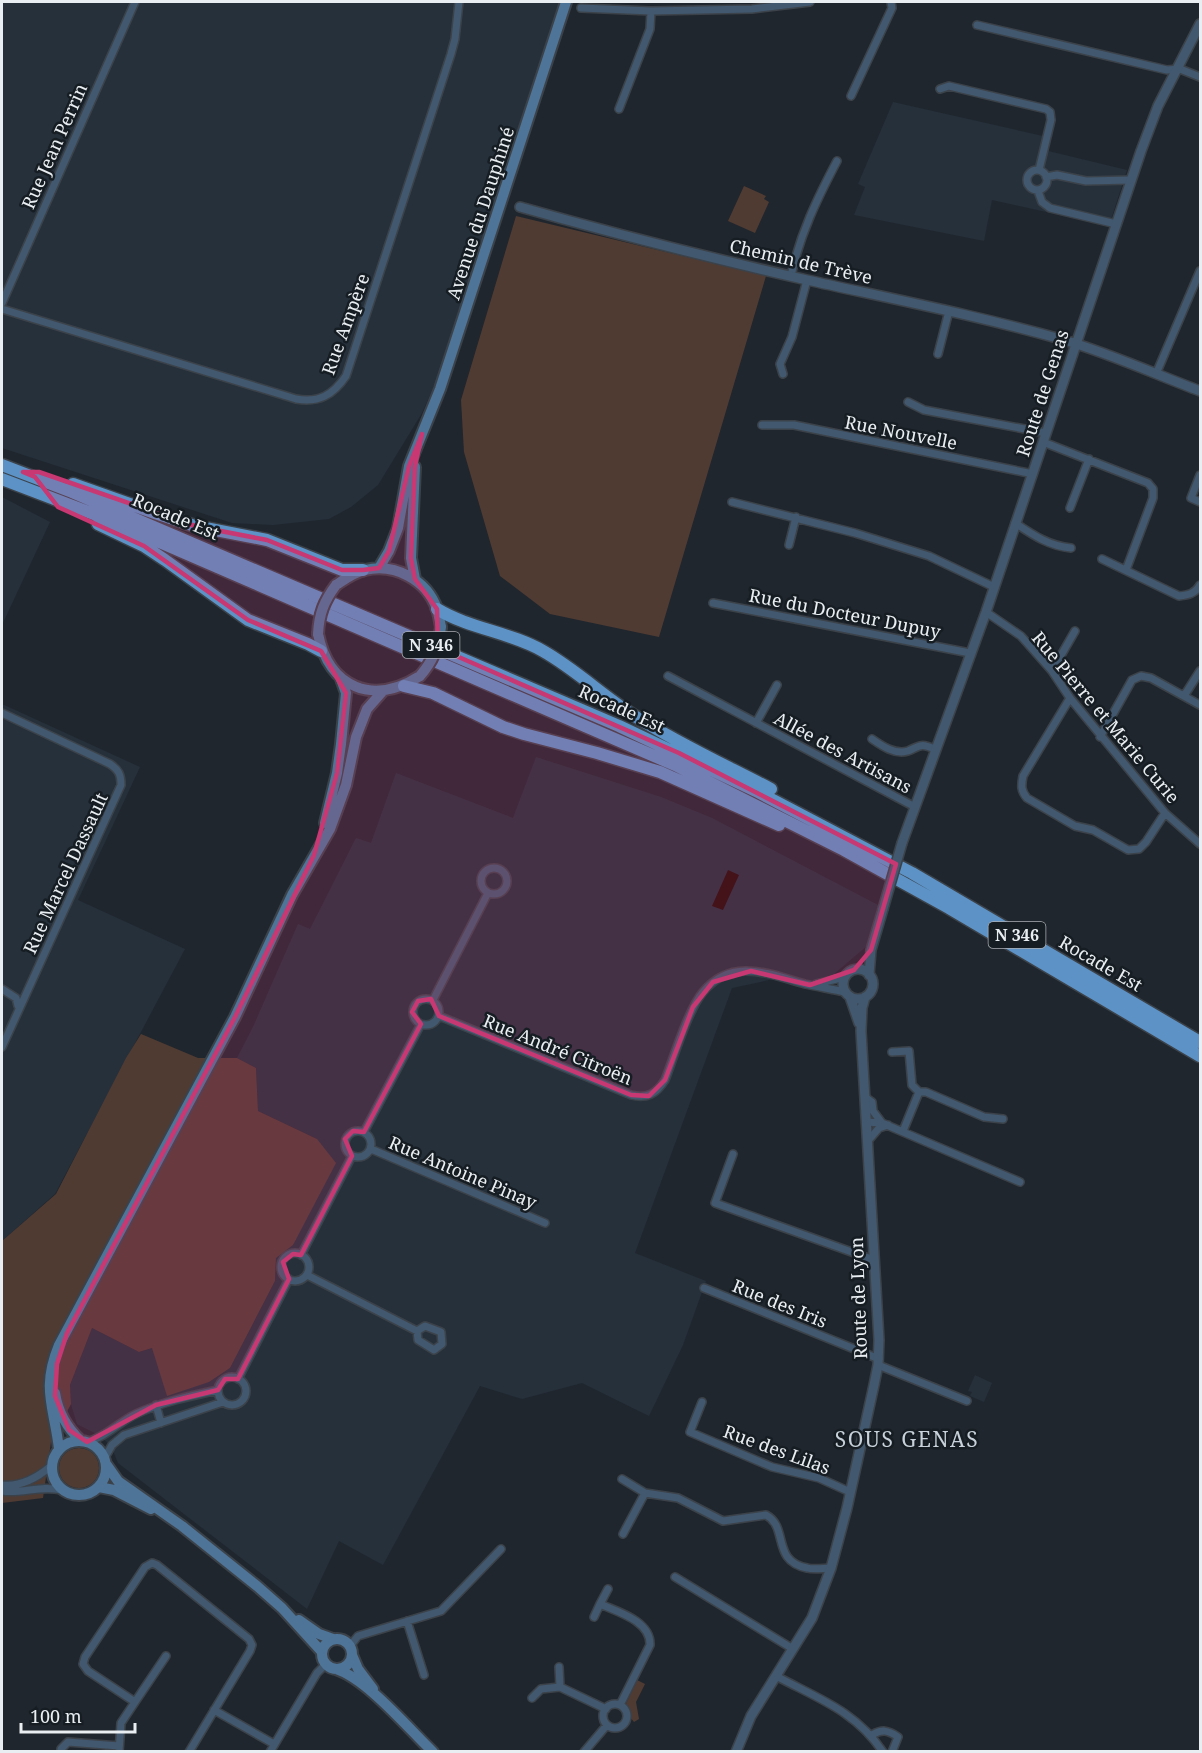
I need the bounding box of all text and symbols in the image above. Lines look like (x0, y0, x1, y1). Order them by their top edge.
street label: Rue Jean Perrin (16, 79, 93, 212)
street label: Avenue du Dauphiné (441, 124, 519, 302)
street label: Chemin de Trève (727, 233, 875, 289)
street label: Rue Ampère (316, 270, 374, 378)
street label: Route de Genas (1010, 327, 1074, 459)
street label: Rue Nouvelle (843, 409, 959, 455)
street label: Rocade Est (129, 487, 223, 545)
street label: Rue du Docteur Dupuy (747, 583, 944, 644)
street label: Rue Pierre et Marie Curie (1027, 626, 1185, 808)
road number: N 346 (402, 632, 460, 658)
street label: Rocade Est (575, 678, 669, 738)
street label: Allée des Artisans (770, 706, 916, 798)
street label: Rue Marcel Dassault (17, 789, 113, 957)
road number: N 346 (988, 922, 1046, 948)
street label: Rocade Est (1055, 930, 1147, 996)
street label: Rue André Citroën (480, 1008, 637, 1090)
street label: Rue Antoine Pinay (385, 1130, 541, 1214)
street label: Route de Lyon (844, 1236, 872, 1360)
street label: Rue des Iris (729, 1273, 831, 1333)
street label: Rue des Lilas (720, 1419, 834, 1479)
district label: SOUS GENAS (835, 1425, 979, 1453)
scale bar (21, 1696, 135, 1734)
text: 100 m (30, 1704, 82, 1728)

